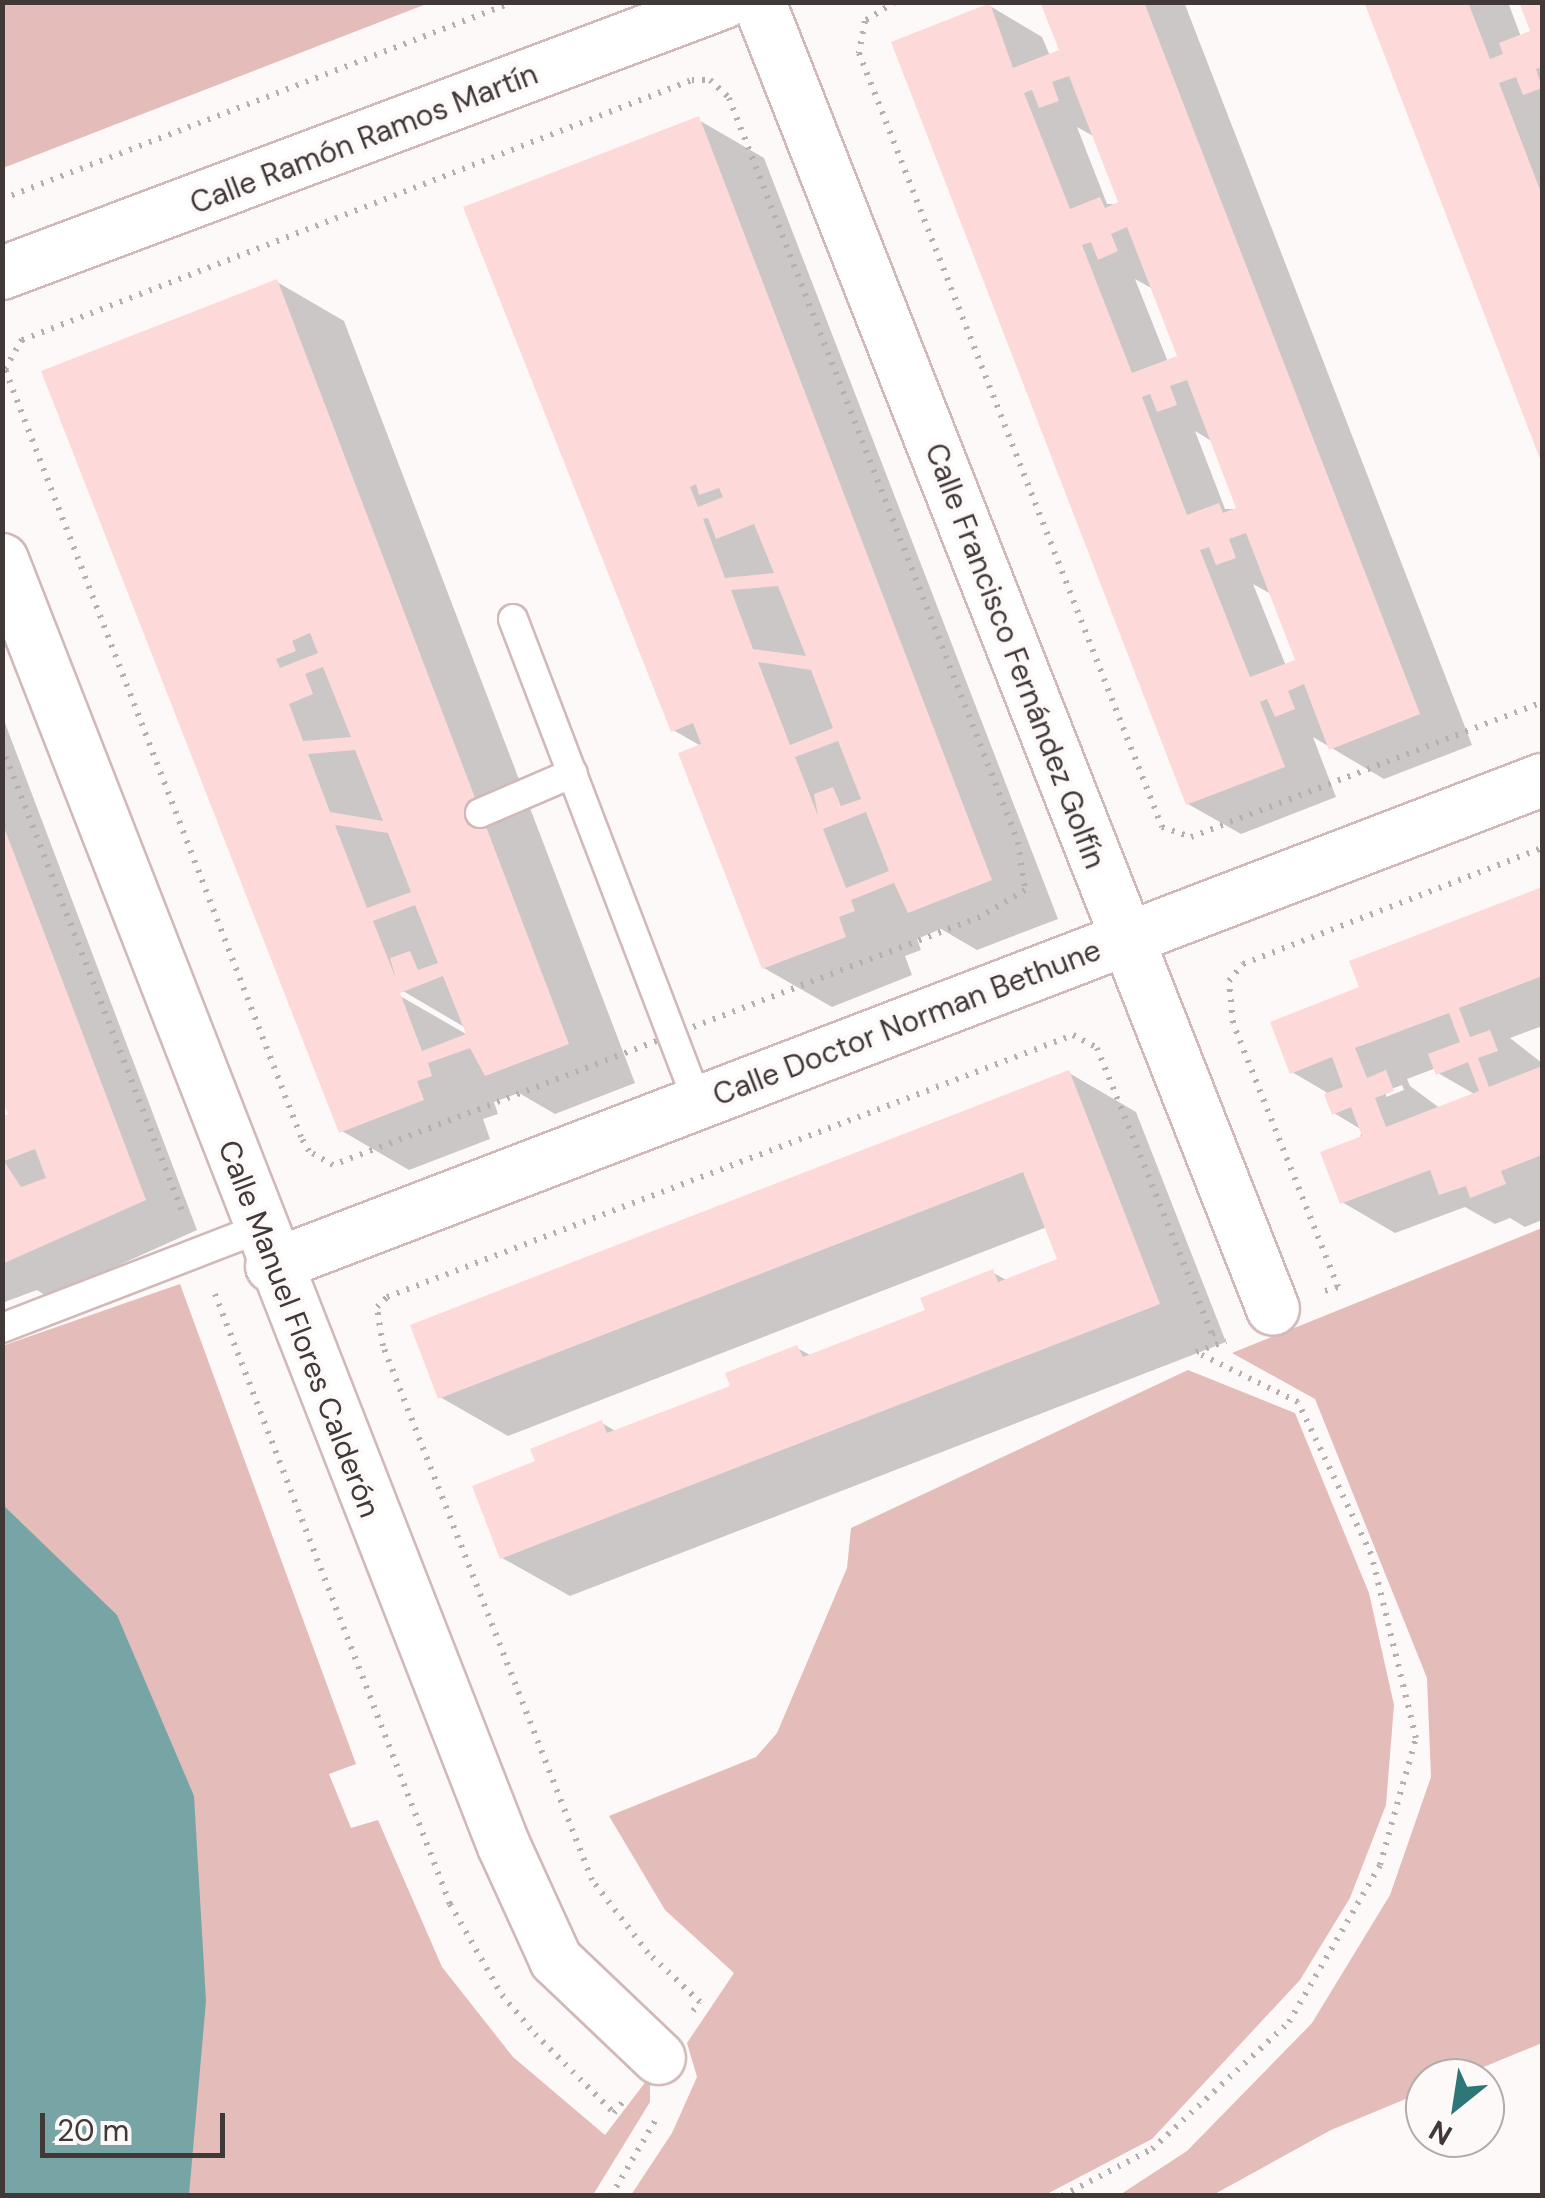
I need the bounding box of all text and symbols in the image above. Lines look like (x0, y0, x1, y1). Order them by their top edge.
street label: Calle Ramón Ramos Martín (185, 56, 543, 222)
street label: Calle Francisco Fernández Golfín (917, 438, 1113, 874)
street label: Calle Doctor Norman Bethune (708, 932, 1106, 1114)
street label: Calle Manuel Flores Calderón (210, 1135, 388, 1523)
north arrow (1405, 2058, 1505, 2158)
scale bar (45, 2093, 230, 2155)
text: 20 m (57, 2111, 129, 2150)
text: N (1423, 2112, 1459, 2154)

